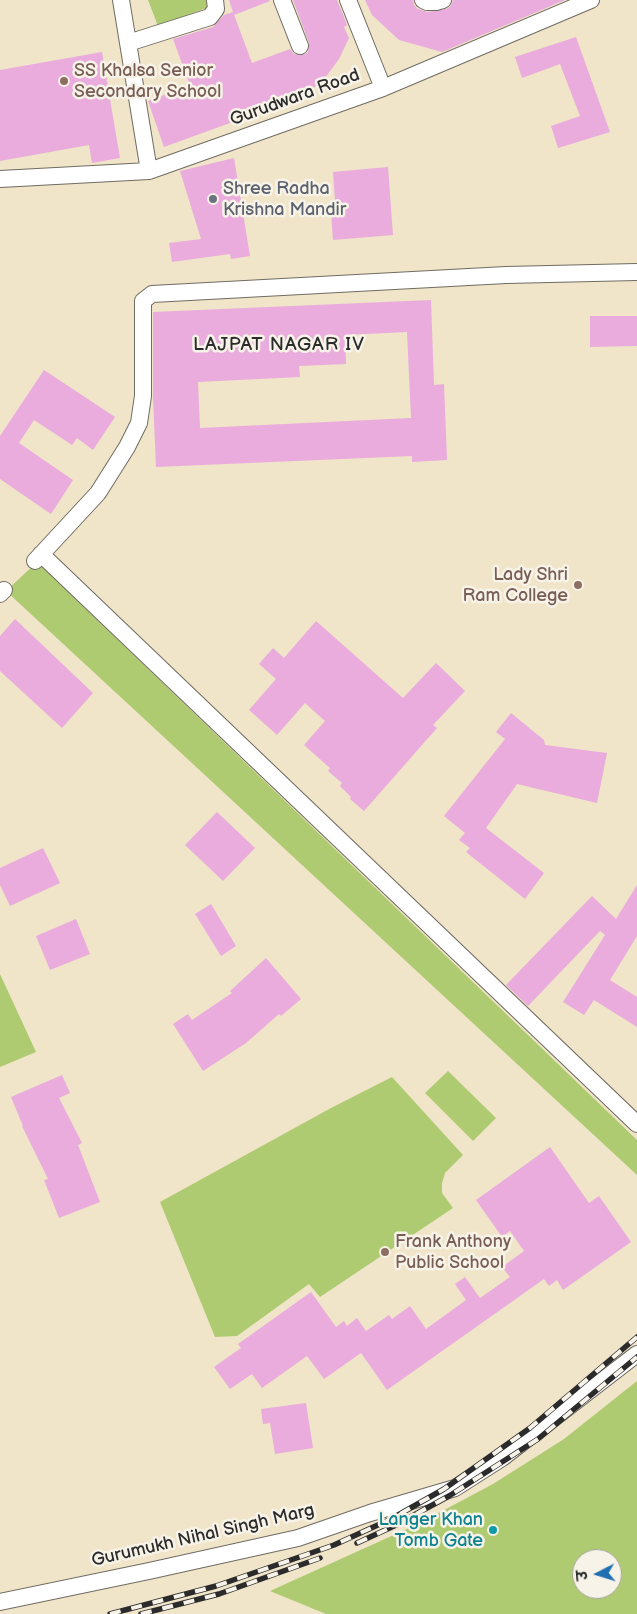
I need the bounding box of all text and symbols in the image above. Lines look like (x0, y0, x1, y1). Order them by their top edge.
place label: SS Khalsa Senior Secondary School (74, 60, 221, 102)
street label: Gurudwara Road (227, 65, 363, 131)
marker: SS Khalsa Senior Secondary School (58, 75, 70, 87)
place label: Shree Radha Krishna Mandir (223, 178, 346, 220)
marker: Shree Radha Krishna Mandir (207, 193, 219, 205)
district label: LAJPAT NAGAR IV (191, 334, 367, 356)
place label: Lady Shri Ram College (463, 564, 568, 606)
marker: Lady Shri Ram College (572, 579, 584, 591)
place label: Frank Anthony Public School (395, 1231, 511, 1274)
marker: Frank Anthony Public School (379, 1246, 391, 1258)
street label: Gurumukh Nihal Singh Marg (90, 1500, 316, 1572)
place label: Langer Khan Tomb Gate (378, 1509, 483, 1552)
marker: Langer Khan Tomb Gate (487, 1524, 499, 1536)
north arrow (572, 1549, 622, 1599)
text: उ (574, 1570, 591, 1581)

